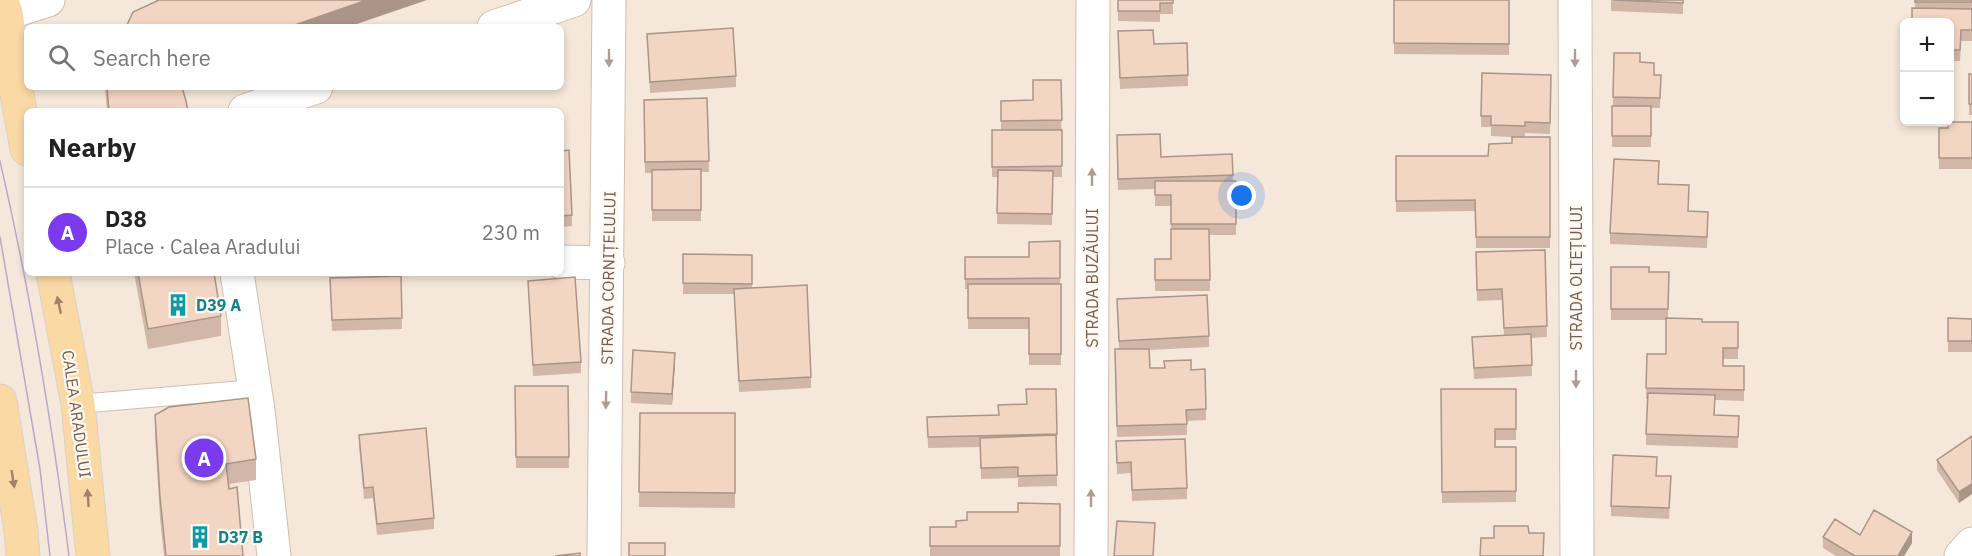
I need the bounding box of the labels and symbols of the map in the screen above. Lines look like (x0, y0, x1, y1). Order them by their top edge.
one-way arrow (604, 49, 614, 68)
one-way arrow (1570, 49, 1580, 68)
one-way arrow (1088, 167, 1097, 186)
your location (1227, 181, 1256, 210)
street label: STRADA CORNIȚELULUI (596, 191, 621, 365)
street label: STRADA OLTEȚULUI (1566, 206, 1587, 350)
street label: STRADA BUZĂULUI (1082, 208, 1102, 348)
building icon: D39 A (165, 292, 191, 318)
place label: D39 A (196, 295, 241, 315)
one-way arrow (54, 296, 64, 314)
street label: CALEA ARADULUI (58, 349, 96, 479)
one-way arrow (1571, 370, 1581, 389)
one-way arrow (601, 391, 611, 410)
pin: A (184, 436, 224, 480)
one-way arrow (8, 470, 17, 489)
one-way arrow (83, 488, 93, 507)
one-way arrow (1087, 488, 1096, 507)
building icon: D37 B (187, 524, 213, 550)
place label: D37 B (218, 527, 263, 547)

